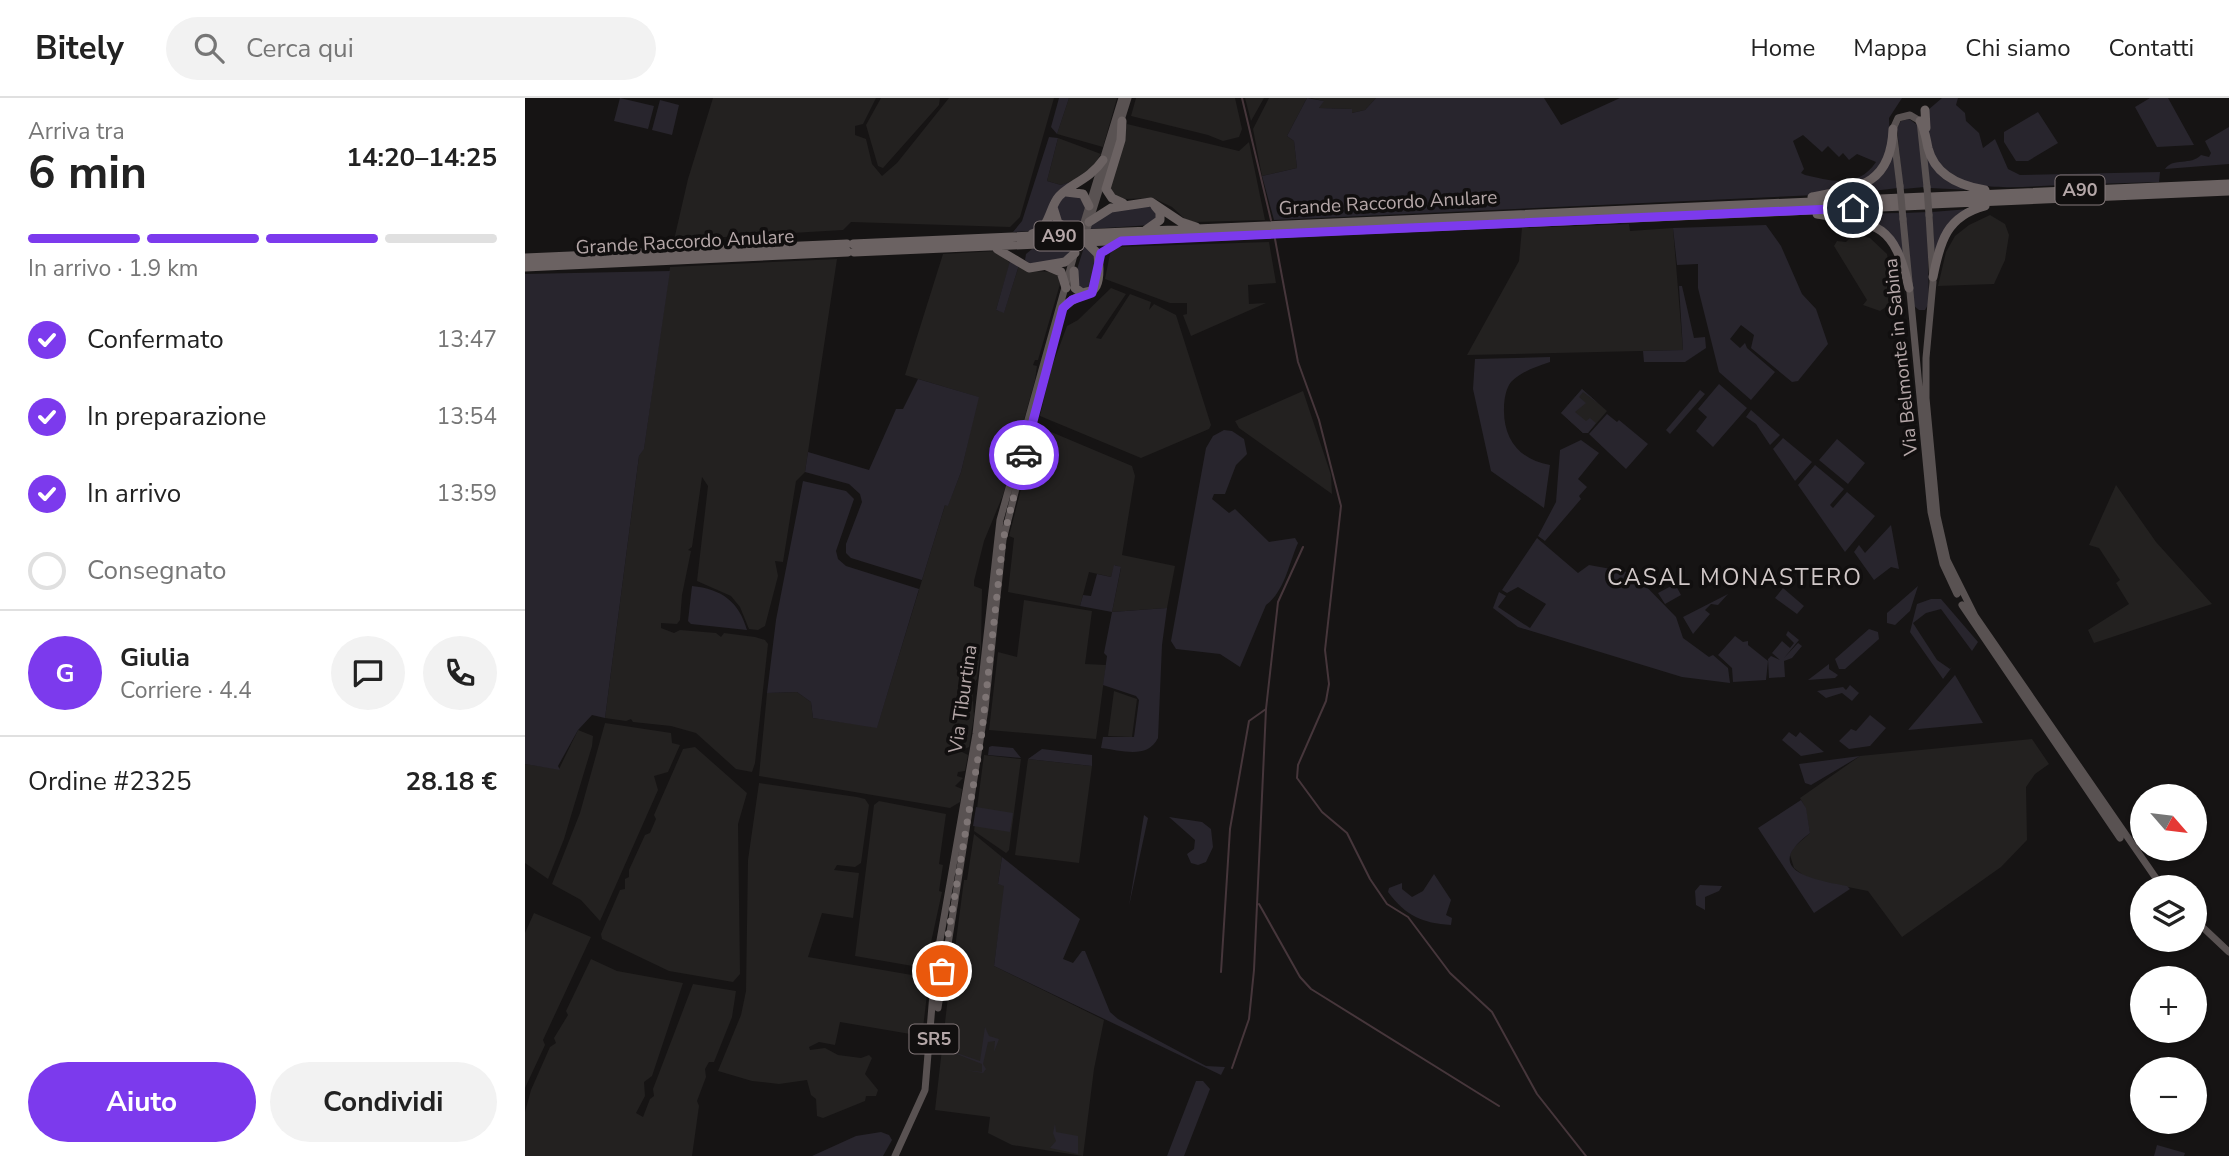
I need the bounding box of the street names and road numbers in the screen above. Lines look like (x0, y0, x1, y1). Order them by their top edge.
road number: A90 (2055, 176, 2105, 204)
street label: Grande Raccordo Anulare (1278, 184, 1498, 222)
road number: A90 (1035, 222, 1083, 251)
street label: Grande Raccordo Anulare (575, 223, 795, 261)
street label: Via Belmonte in Sabina (1878, 257, 1924, 458)
street label: Via Tiburtina (942, 643, 983, 756)
road number: SR5 (909, 1024, 959, 1054)

